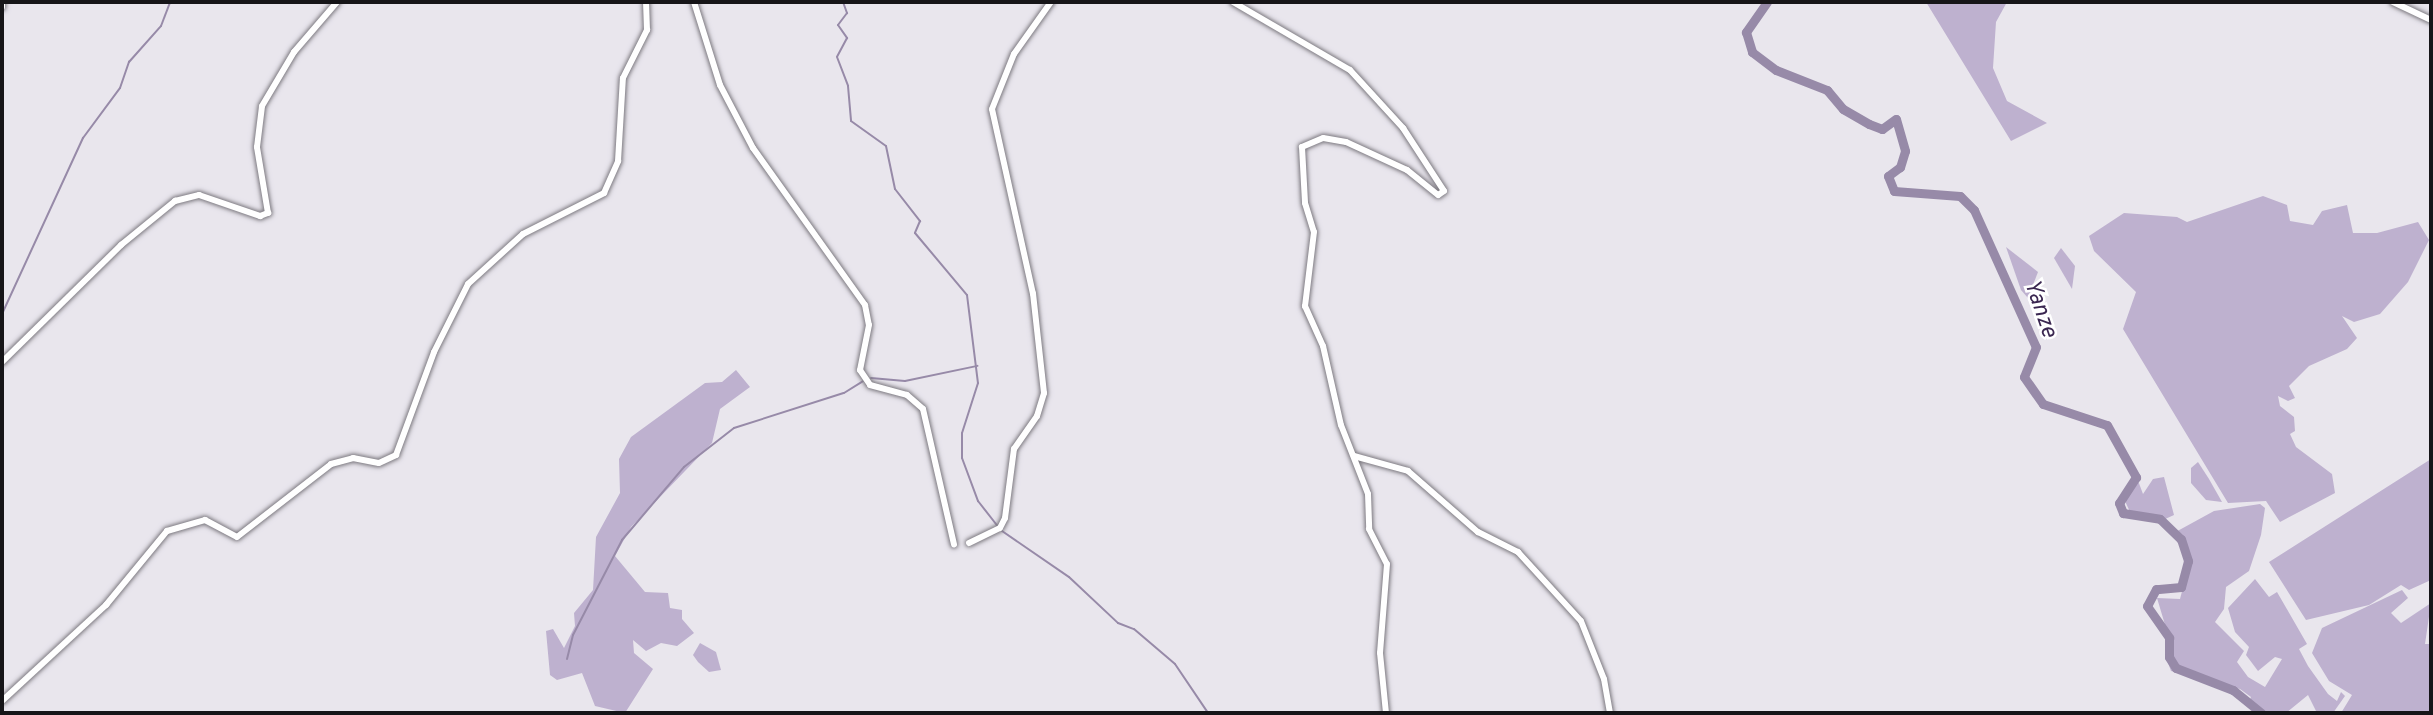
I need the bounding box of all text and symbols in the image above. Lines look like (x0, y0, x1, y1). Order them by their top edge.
water label: Yanze (2016, 276, 2062, 342)

